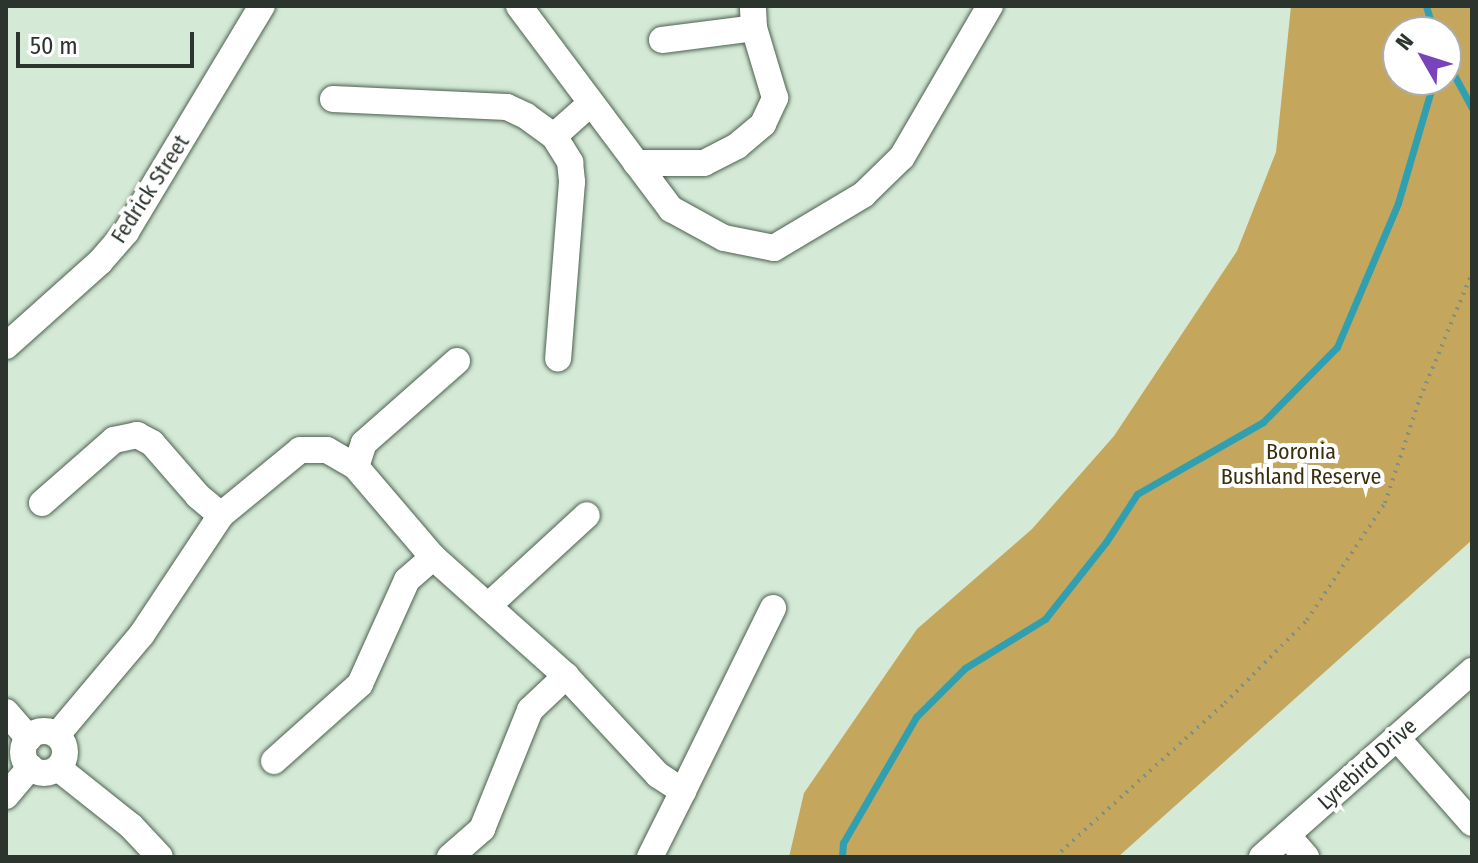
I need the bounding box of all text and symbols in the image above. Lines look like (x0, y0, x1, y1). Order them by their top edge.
scale bar (20, 16, 198, 66)
north arrow (1382, 16, 1462, 96)
text: N (1390, 28, 1419, 55)
text: 50 m (30, 32, 78, 60)
street label: Fedrick Street (105, 130, 195, 248)
park label: Boronia Bushland Reserve (1221, 438, 1381, 490)
street label: Lyrebird Drive (1312, 713, 1422, 815)

